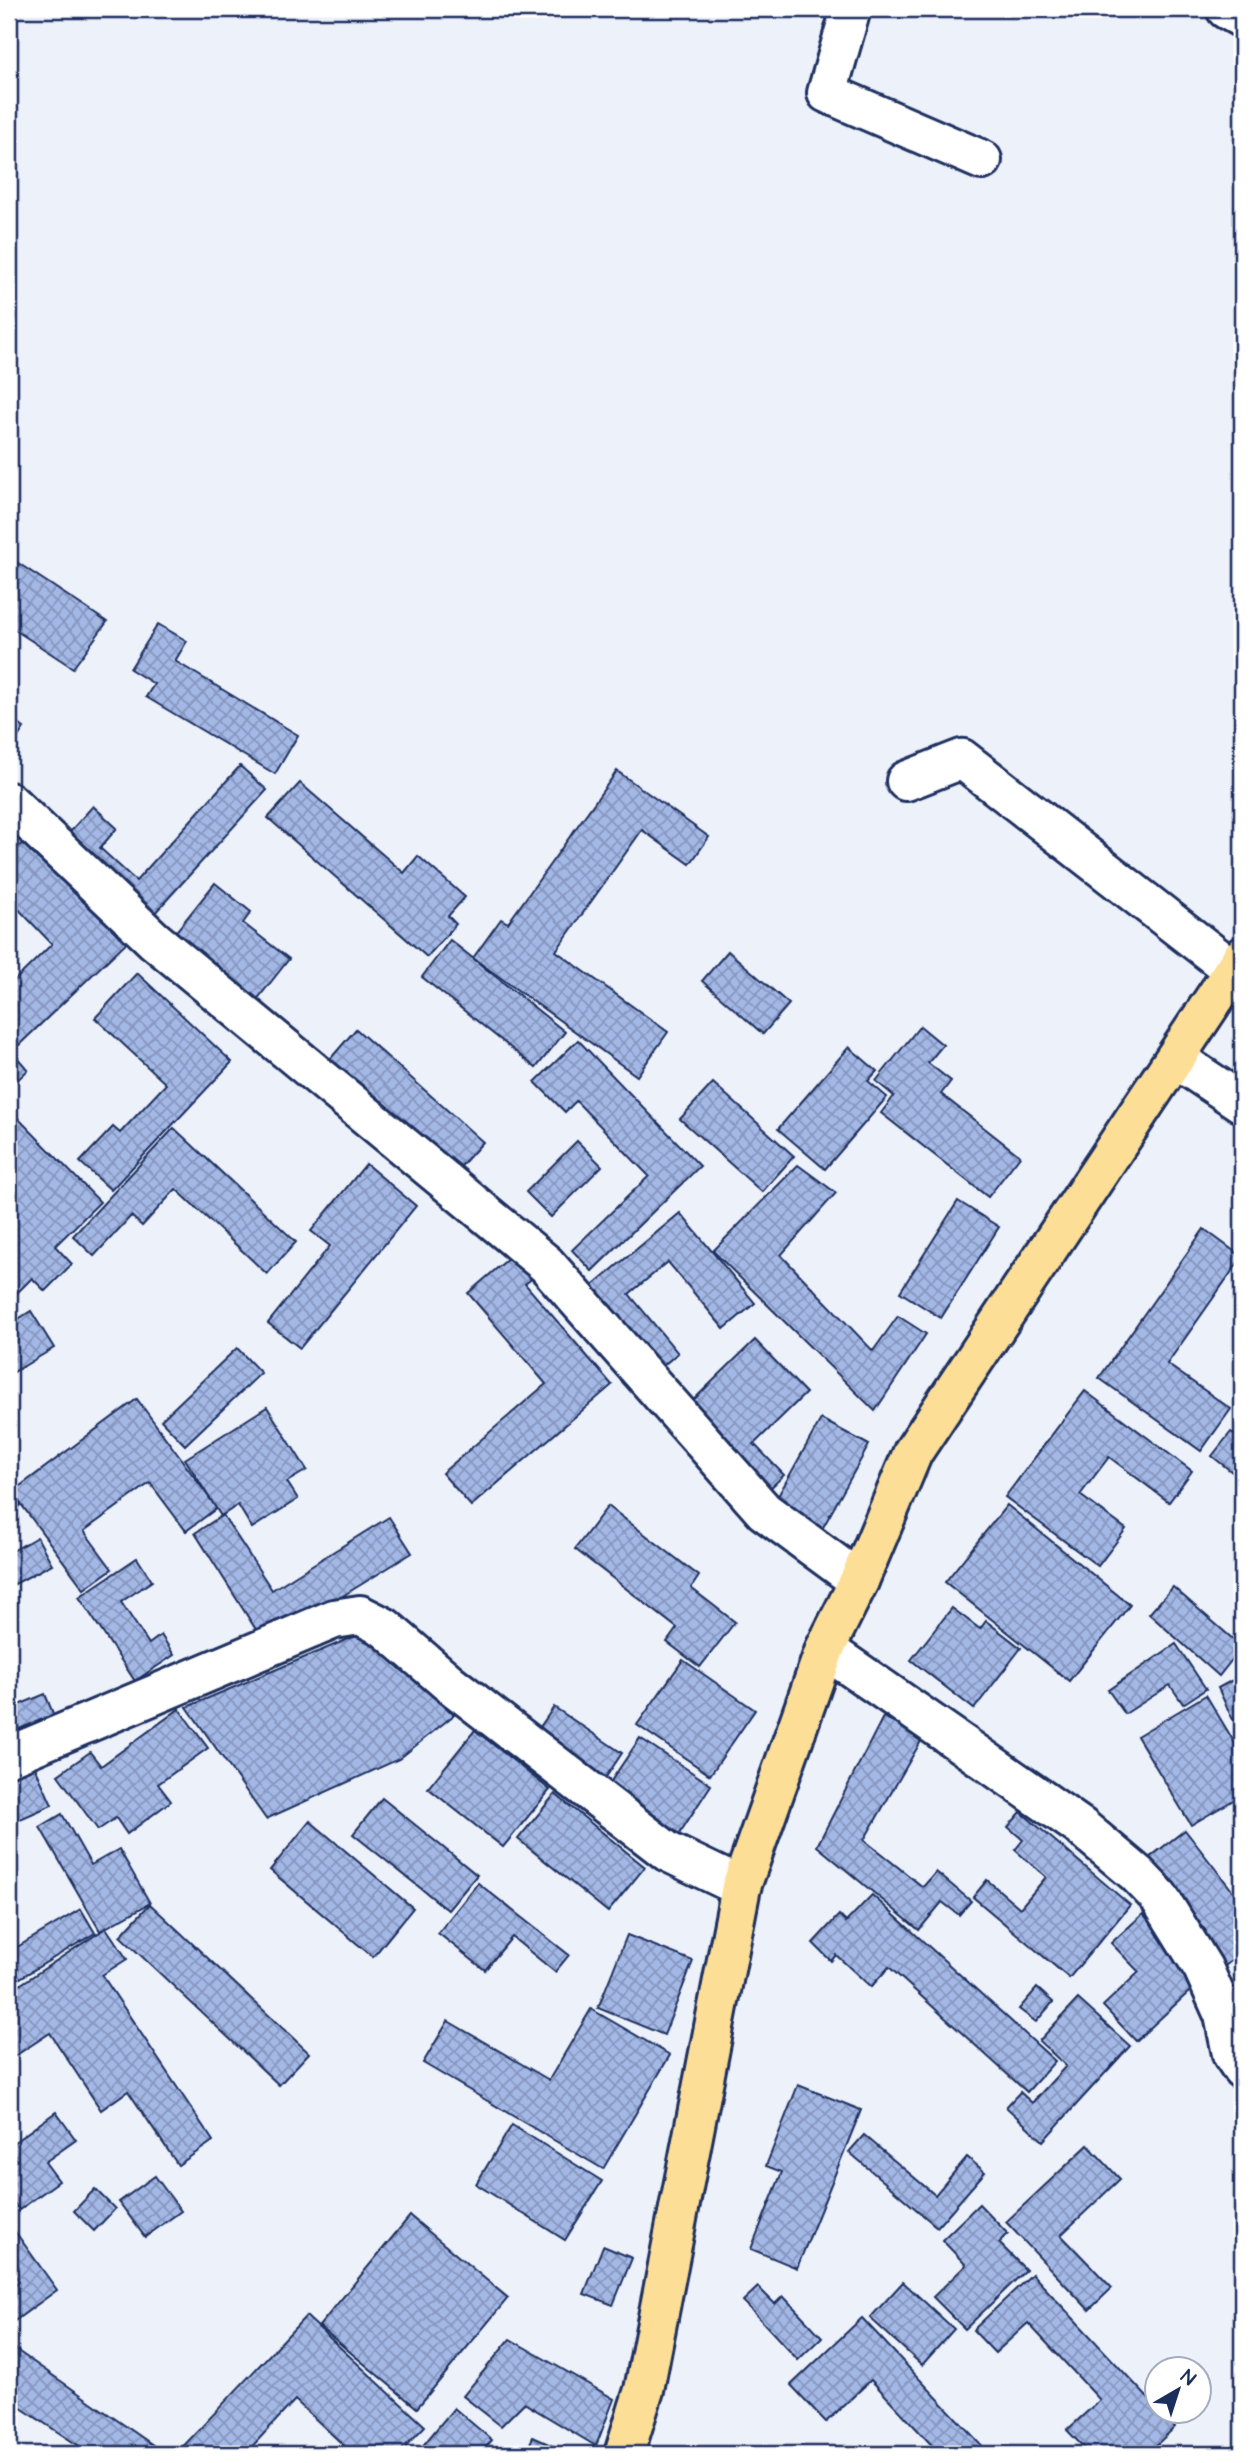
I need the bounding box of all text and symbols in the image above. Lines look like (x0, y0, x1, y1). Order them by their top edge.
north arrow (1142, 2354, 1212, 2424)
text: N (1175, 2364, 1201, 2392)

